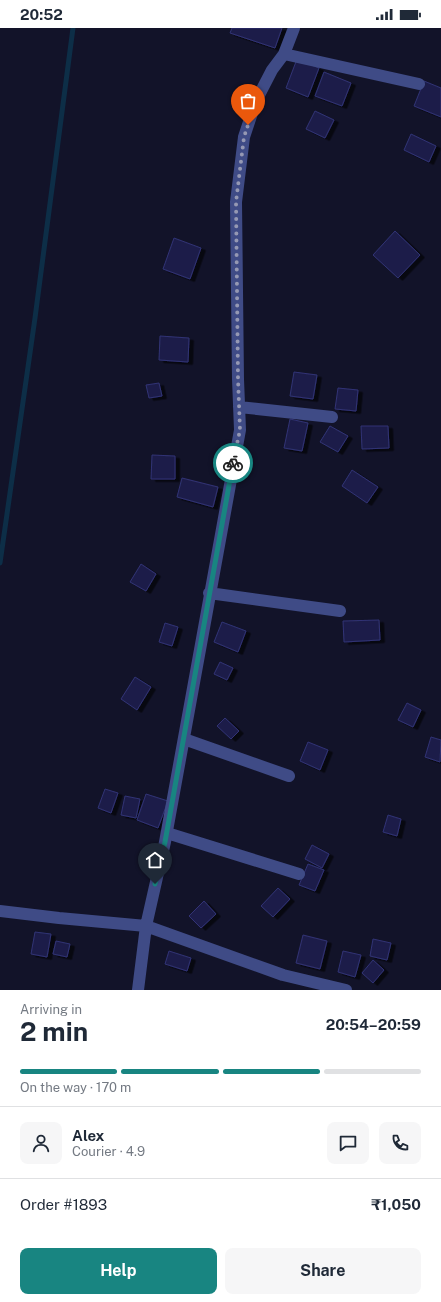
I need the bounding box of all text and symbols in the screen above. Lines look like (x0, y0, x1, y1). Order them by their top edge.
text: 20:52 (20, 6, 63, 23)
pin (231, 84, 265, 125)
icon: bag (237, 90, 259, 112)
courier (213, 443, 253, 483)
icon: bike (222, 452, 244, 474)
pin (138, 843, 172, 884)
icon: home (144, 849, 166, 871)
text: Arriving in (20, 1002, 82, 1017)
text: 2 min (20, 1016, 88, 1047)
text: 20:54–20:59 (326, 1016, 421, 1033)
text: On the way · 170 m (20, 1080, 131, 1095)
button: person (20, 1122, 62, 1164)
button: chat (327, 1122, 369, 1164)
button: phone (379, 1122, 421, 1164)
text: Alex (72, 1127, 104, 1144)
text: Courier · 4.9 (72, 1144, 145, 1159)
text: Order #1893 (20, 1196, 107, 1213)
text: ₹1,050 (371, 1196, 421, 1213)
button: Help (20, 1248, 217, 1294)
button: Share (225, 1248, 421, 1294)

